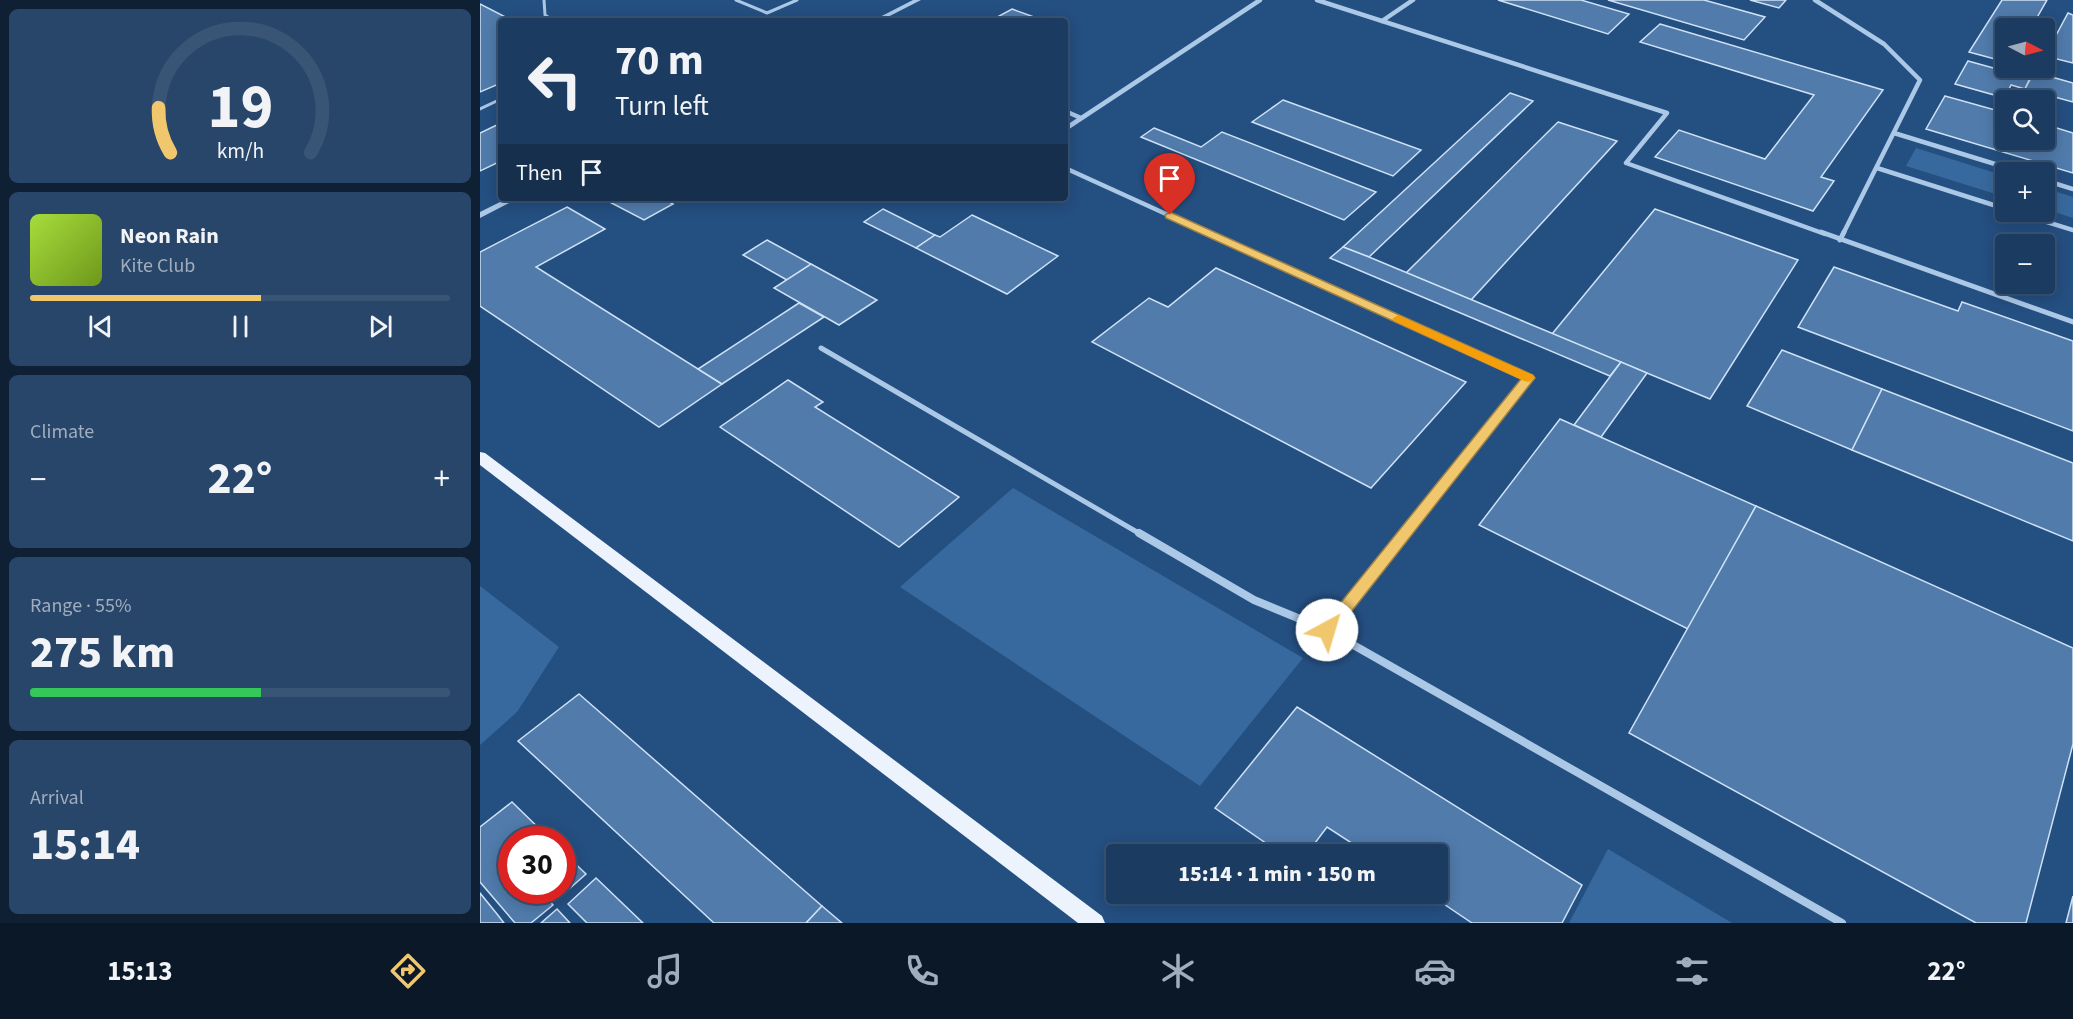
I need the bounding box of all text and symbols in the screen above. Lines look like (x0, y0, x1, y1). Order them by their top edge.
north arrow (1995, 18, 2055, 78)
map controls (1995, 18, 2055, 294)
text: 70 m (615, 31, 704, 91)
icon: left (516, 42, 594, 120)
text: 19 (207, 63, 273, 152)
text: Turn left (615, 87, 709, 126)
button: search (1995, 90, 2055, 150)
text: km/h (216, 136, 264, 167)
pin (1144, 153, 1195, 215)
icon: arrive (575, 156, 608, 189)
text: Then (516, 157, 563, 189)
icon: arrive (1153, 162, 1186, 195)
button: + (1995, 162, 2055, 222)
text: Neon Rain (120, 220, 219, 252)
button: − (1995, 234, 2055, 294)
text: Kite Club (120, 252, 195, 280)
icon: previous (84, 310, 117, 343)
icon: pause (224, 310, 257, 343)
icon: next (364, 310, 397, 343)
text: Climate (30, 418, 94, 446)
text: 22° (208, 447, 272, 511)
text: − (30, 456, 46, 503)
text: + (434, 456, 450, 503)
text: Range · 55% (30, 592, 131, 620)
position arrow (1295, 598, 1359, 662)
text: 275 km (30, 621, 175, 685)
text: Arrival (30, 784, 84, 812)
text: 15:14 (30, 813, 140, 877)
speed limit sign: 30 (498, 826, 576, 904)
text: 15:14 · 1 min · 150 m (1178, 858, 1376, 890)
icon: directions (387, 950, 429, 992)
icon: music (644, 950, 686, 992)
icon: phone (901, 950, 943, 992)
icon: climate (1157, 950, 1199, 992)
icon: car (1414, 950, 1456, 992)
icon: filters (1671, 950, 1713, 992)
text: 15:13 (107, 952, 172, 991)
text: 22° (1927, 952, 1966, 991)

